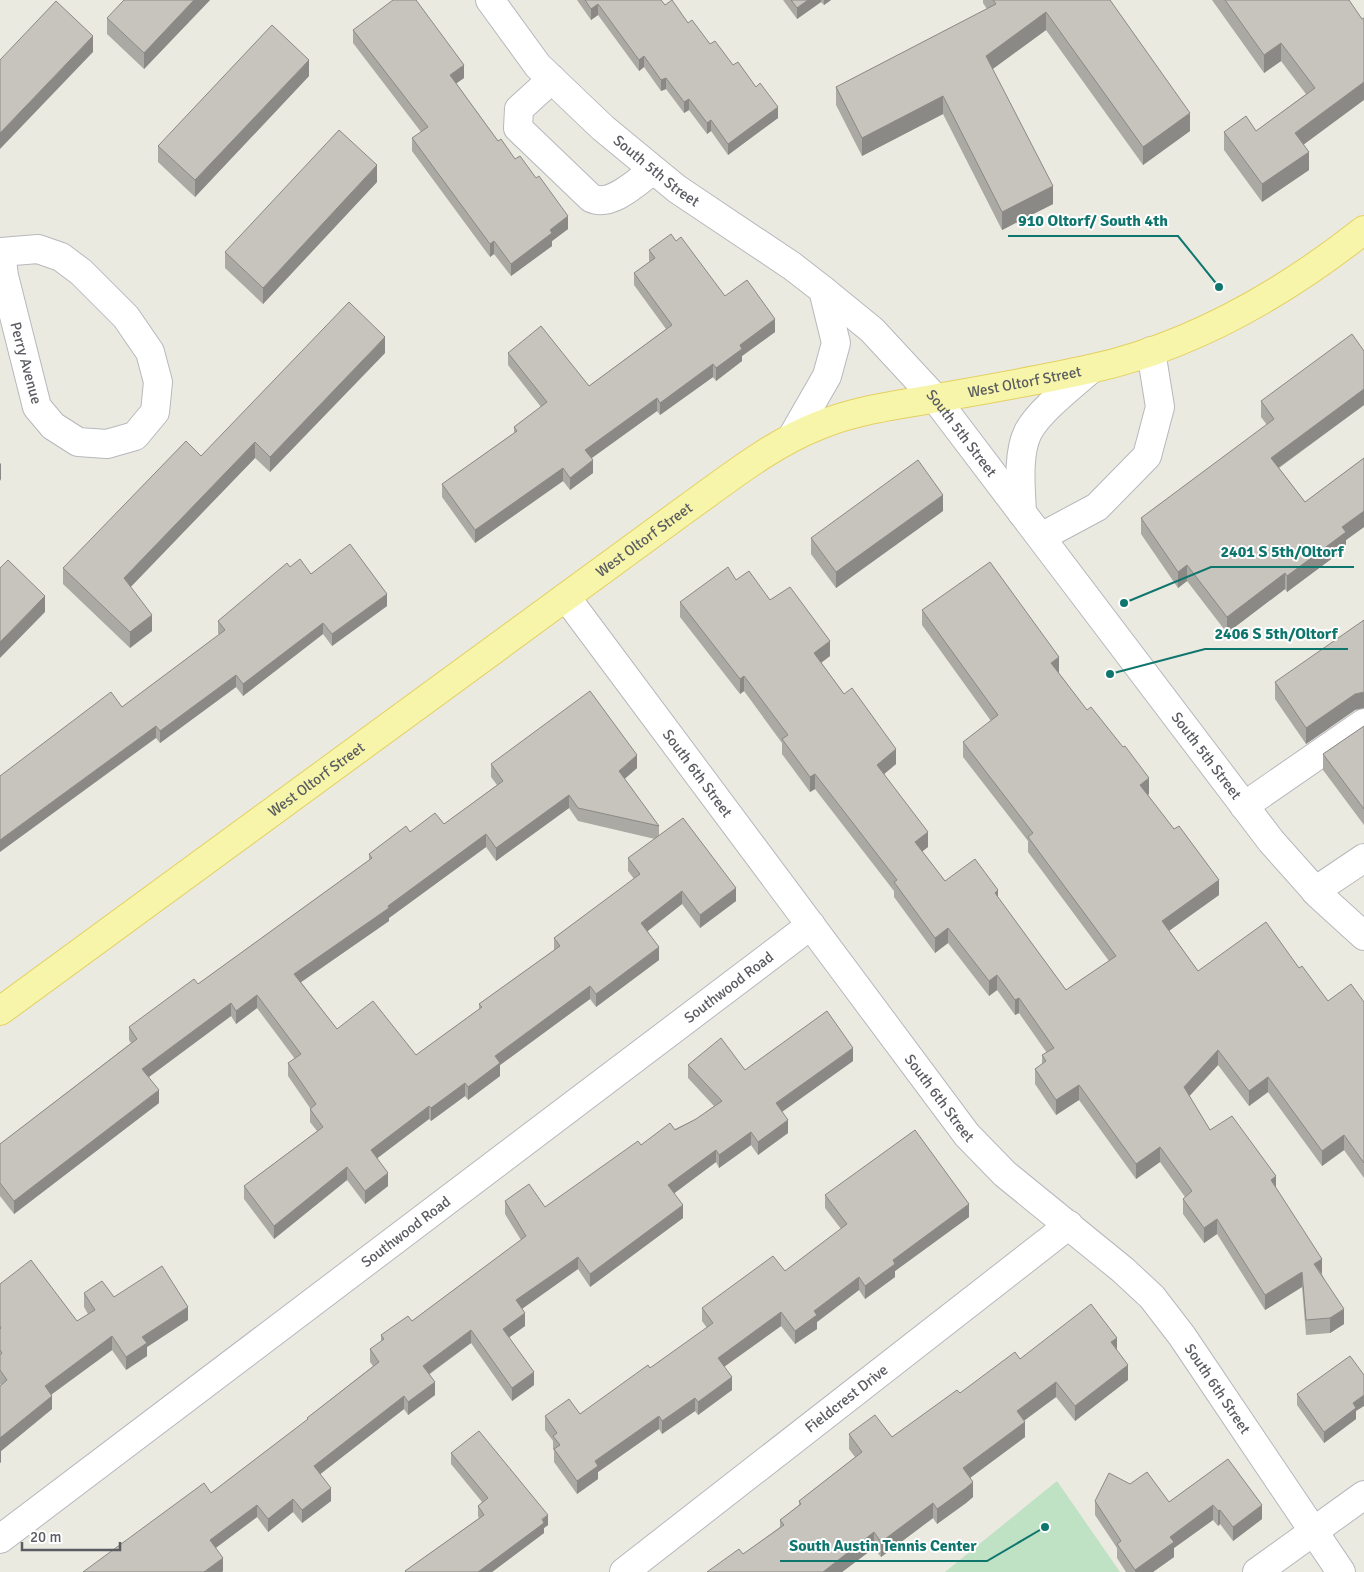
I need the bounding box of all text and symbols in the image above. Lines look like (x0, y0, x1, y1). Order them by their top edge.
street label: South 5th Street (610, 131, 703, 210)
callout: 910 Oltorf/ South 4th (1008, 205, 1178, 236)
text: 910 Oltorf/ South 4th (1018, 211, 1168, 231)
street label: Perry Avenue (6, 320, 46, 406)
street label: West Oltorf Street (966, 362, 1083, 401)
street label: South 5th Street (923, 386, 1001, 480)
street label: West Oltorf Street (592, 498, 696, 581)
callout: 2401 S 5th/Oltorf (1211, 536, 1354, 567)
text: 2401 S 5th/Oltorf (1220, 542, 1345, 562)
callout: 2406 S 5th/Oltorf (1205, 618, 1348, 649)
text: 2406 S 5th/Oltorf (1214, 624, 1339, 644)
street label: South 5th Street (1167, 709, 1245, 803)
street label: South 6th Street (659, 726, 736, 821)
street label: West Oltorf Street (265, 738, 368, 821)
street label: Southwood Road (681, 948, 777, 1027)
street label: South 6th Street (901, 1051, 978, 1146)
street label: Southwood Road (358, 1192, 454, 1271)
street label: South 6th Street (1181, 1340, 1254, 1437)
street label: Fieldcrest Drive (801, 1361, 891, 1437)
scale bar (22, 1520, 120, 1552)
text: 20 m (30, 1528, 61, 1546)
callout: South Austin Tennis Center (780, 1530, 987, 1561)
text: South Austin Tennis Center (789, 1536, 977, 1556)

